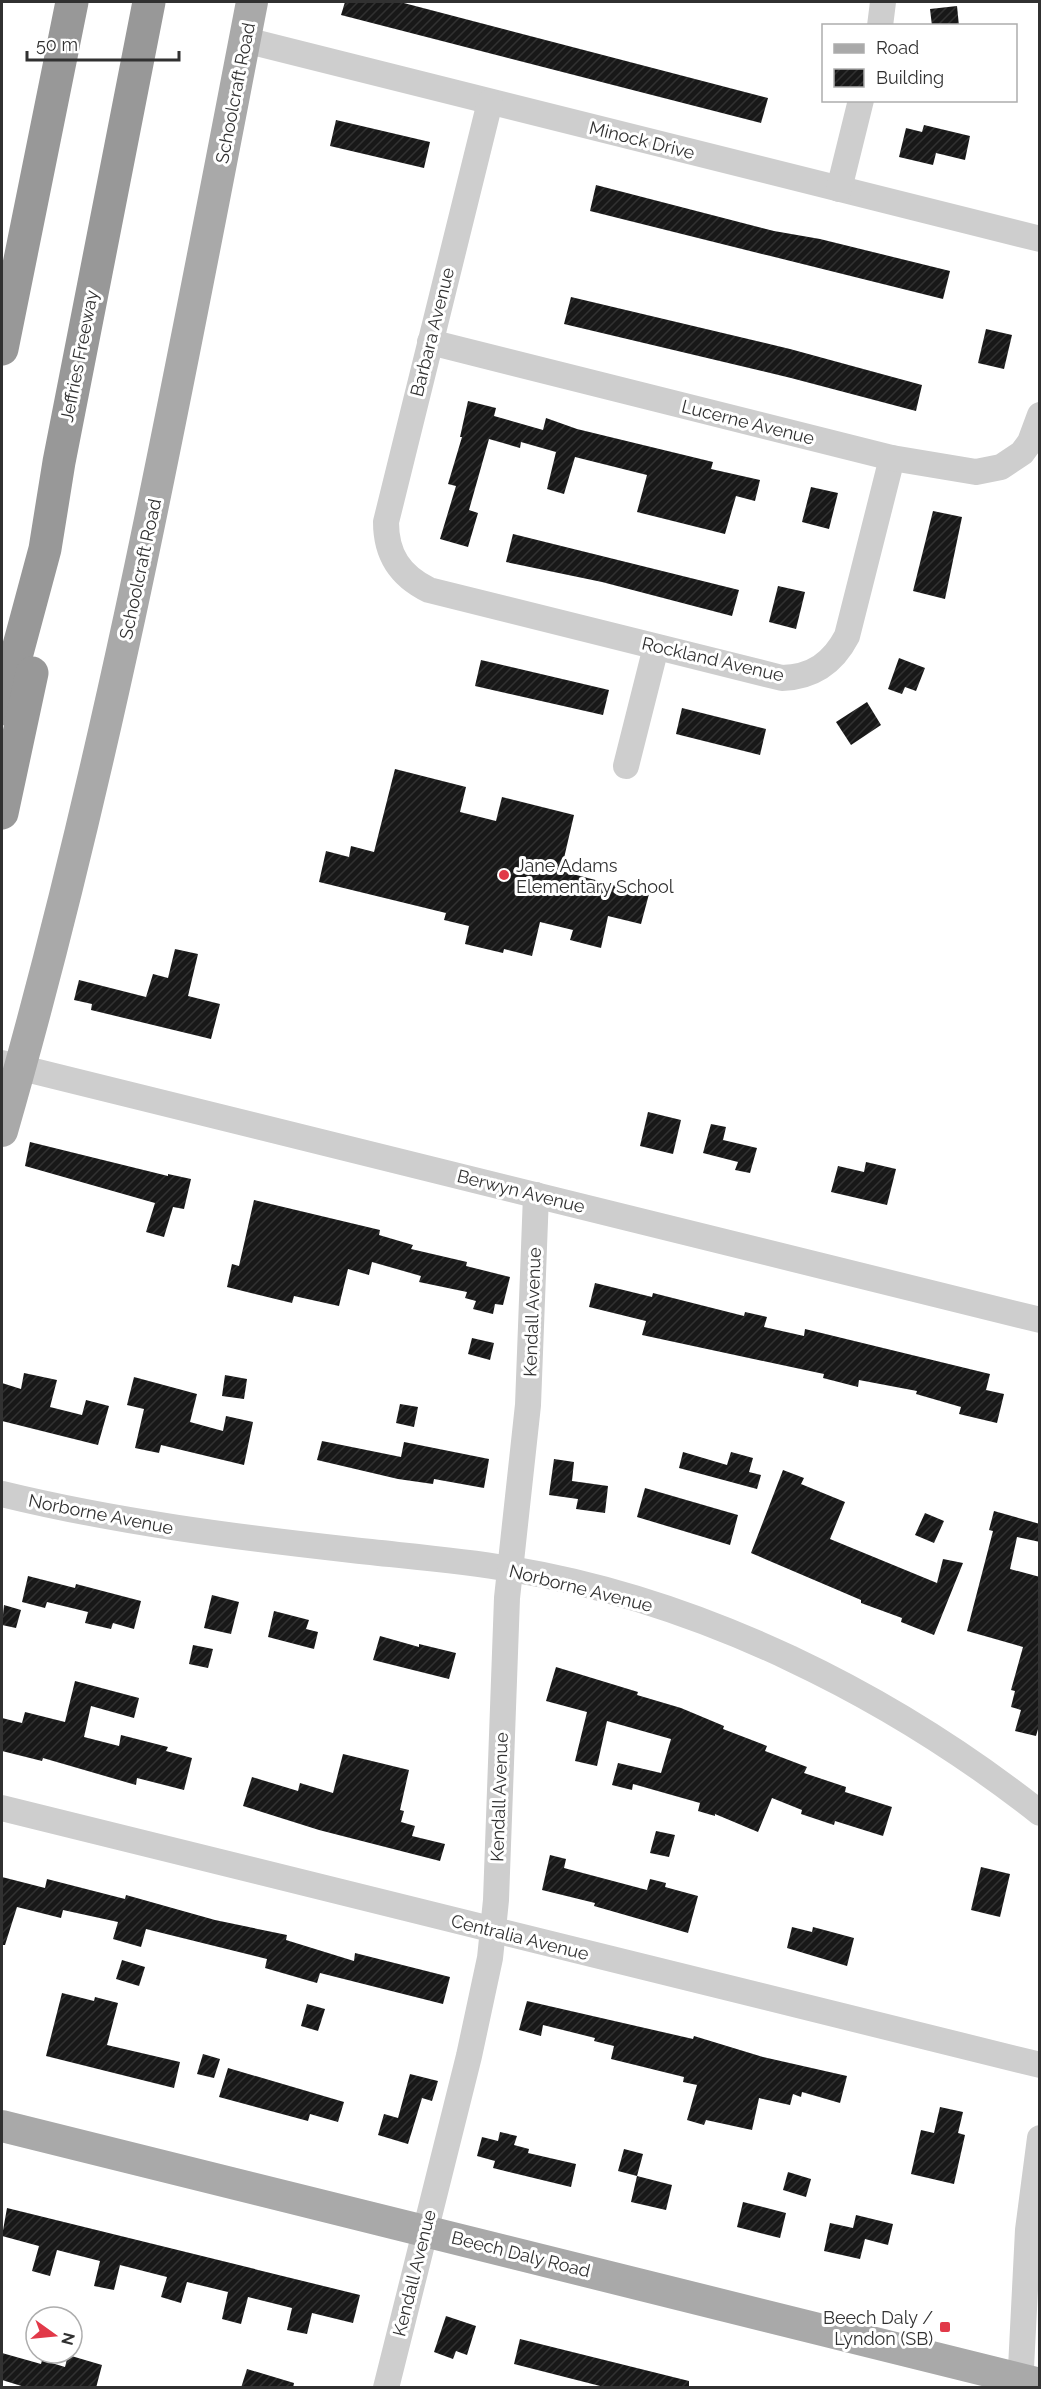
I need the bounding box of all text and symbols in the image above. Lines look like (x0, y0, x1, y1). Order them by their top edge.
street label: Schoolcraft Road (211, 21, 259, 165)
scale bar (27, 24, 178, 62)
legend (822, 24, 1017, 102)
text: 50 m (36, 34, 78, 55)
text: Road (876, 37, 919, 58)
text: Building (876, 67, 944, 88)
street label: Minock Drive (587, 117, 697, 163)
street label: Barbara Avenue (406, 265, 458, 399)
street label: Jeffries Freeway (56, 288, 102, 424)
street label: Lucerne Avenue (679, 395, 817, 449)
street label: Schoolcraft Road (115, 497, 165, 641)
street label: Rockland Avenue (640, 632, 787, 686)
place label: Jane Adams Elementary School (516, 855, 674, 897)
marker: Jane Adams Elementary School (497, 868, 511, 882)
street label: Berwyn Avenue (455, 1165, 587, 1217)
street label: Kendall Avenue (519, 1246, 545, 1377)
street label: Norborne Avenue (27, 1490, 176, 1538)
street label: Norborne Avenue (507, 1560, 655, 1616)
street label: Kendall Avenue (486, 1731, 512, 1862)
street label: Centralia Avenue (449, 1910, 591, 1964)
street label: Kendall Avenue (388, 2207, 440, 2338)
street label: Beech Daly Road (449, 2227, 593, 2281)
north arrow (24, 2305, 84, 2365)
place label: Beech Daly / Lyndon (SB) (823, 2307, 933, 2349)
marker: Beech Daly / Lyndon (SB) (938, 2320, 952, 2334)
text: N (57, 2330, 79, 2347)

